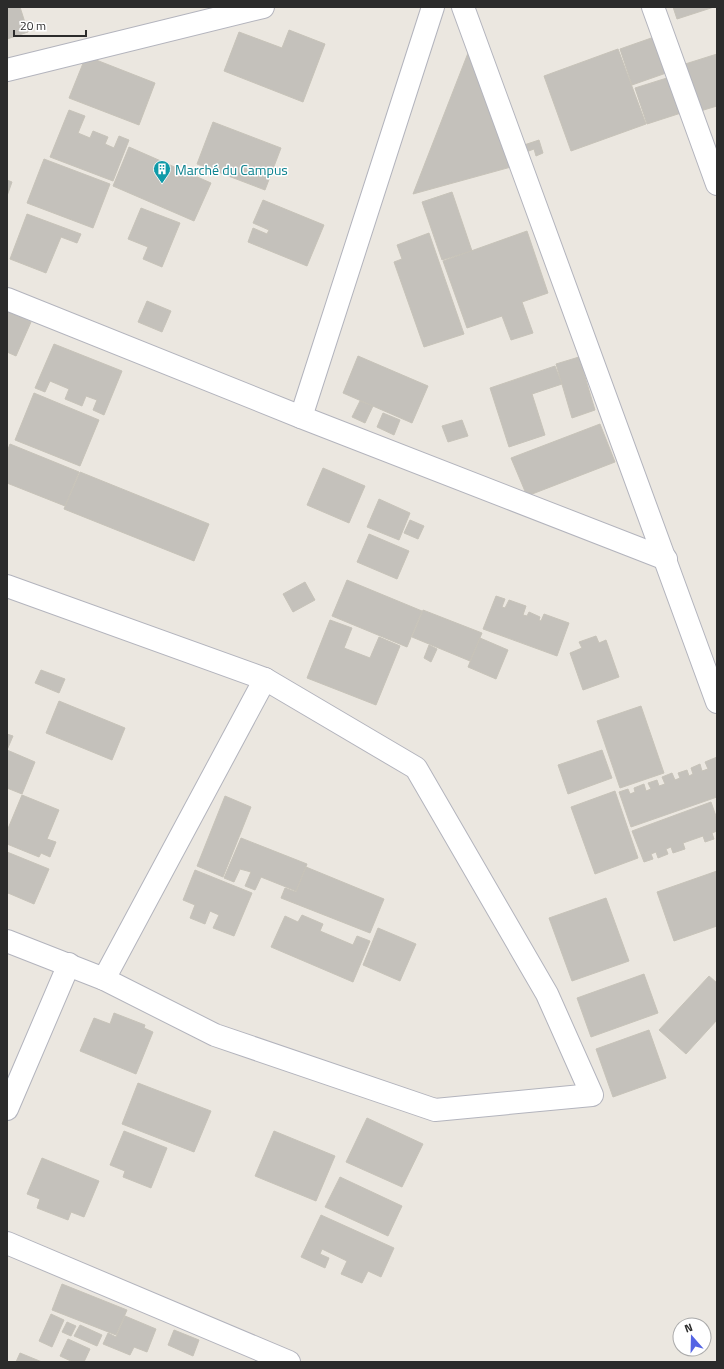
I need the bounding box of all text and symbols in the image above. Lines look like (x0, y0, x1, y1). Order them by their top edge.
scale bar (14, 12, 86, 38)
text: 20 m (20, 16, 46, 35)
building icon: Marché du Campus (152, 159, 172, 184)
place label: Marché du Campus (175, 159, 288, 180)
north arrow (672, 1317, 712, 1357)
text: N (682, 1319, 695, 1336)

